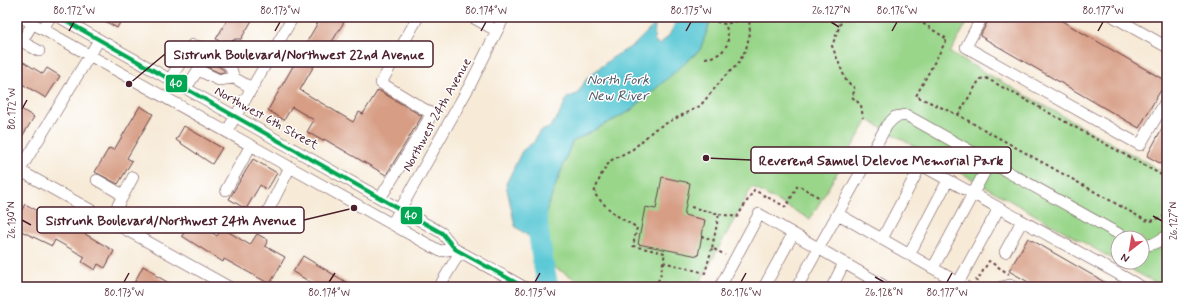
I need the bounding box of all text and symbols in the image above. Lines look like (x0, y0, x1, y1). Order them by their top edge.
text: 80.172°W (53, 4, 95, 18)
text: 80.173°W (260, 4, 300, 18)
text: 80.174°W (465, 4, 507, 18)
text: 80.175°W (670, 4, 712, 18)
text: 26.127°N (812, 4, 850, 18)
text: 80.176°W (877, 4, 917, 18)
text: 80.177°W (1082, 4, 1124, 18)
callout: Sistrunk Boulevard/Northwest 22nd Avenue (165, 41, 433, 67)
text: Sistrunk Boulevard/Northwest 22nd Avenue (173, 46, 425, 64)
street label: Northwest 24th Avenue (399, 55, 476, 175)
water label: North Fork New River (587, 71, 650, 105)
line badge: 40 (165, 74, 188, 93)
text: 40 (170, 77, 182, 91)
street label: Northwest 6th Street (211, 83, 322, 154)
text: 80.172°W (5, 88, 19, 130)
callout: Reverend Samuel Delevoe Memorial Park (751, 147, 1011, 173)
text: Reverend Samuel Delevoe Memorial Park (759, 152, 1003, 170)
text: 26.130°N (5, 201, 19, 239)
text: 26.127°N (1167, 202, 1181, 240)
line badge: 40 (400, 206, 423, 225)
callout: Sistrunk Boulevard/Northwest 24th Avenue (37, 207, 304, 233)
text: 40 (405, 209, 417, 223)
text: Sistrunk Boulevard/Northwest 24th Avenue (46, 212, 296, 230)
north arrow (1110, 230, 1150, 270)
text: N (1119, 250, 1132, 266)
text: 80.173°W (104, 286, 144, 300)
text: 80.174°W (308, 286, 350, 300)
text: 80.175°W (514, 286, 556, 300)
text: 80.176°W (721, 286, 761, 300)
text: 26.128°N (865, 286, 903, 300)
text: 80.177°W (926, 286, 968, 300)

